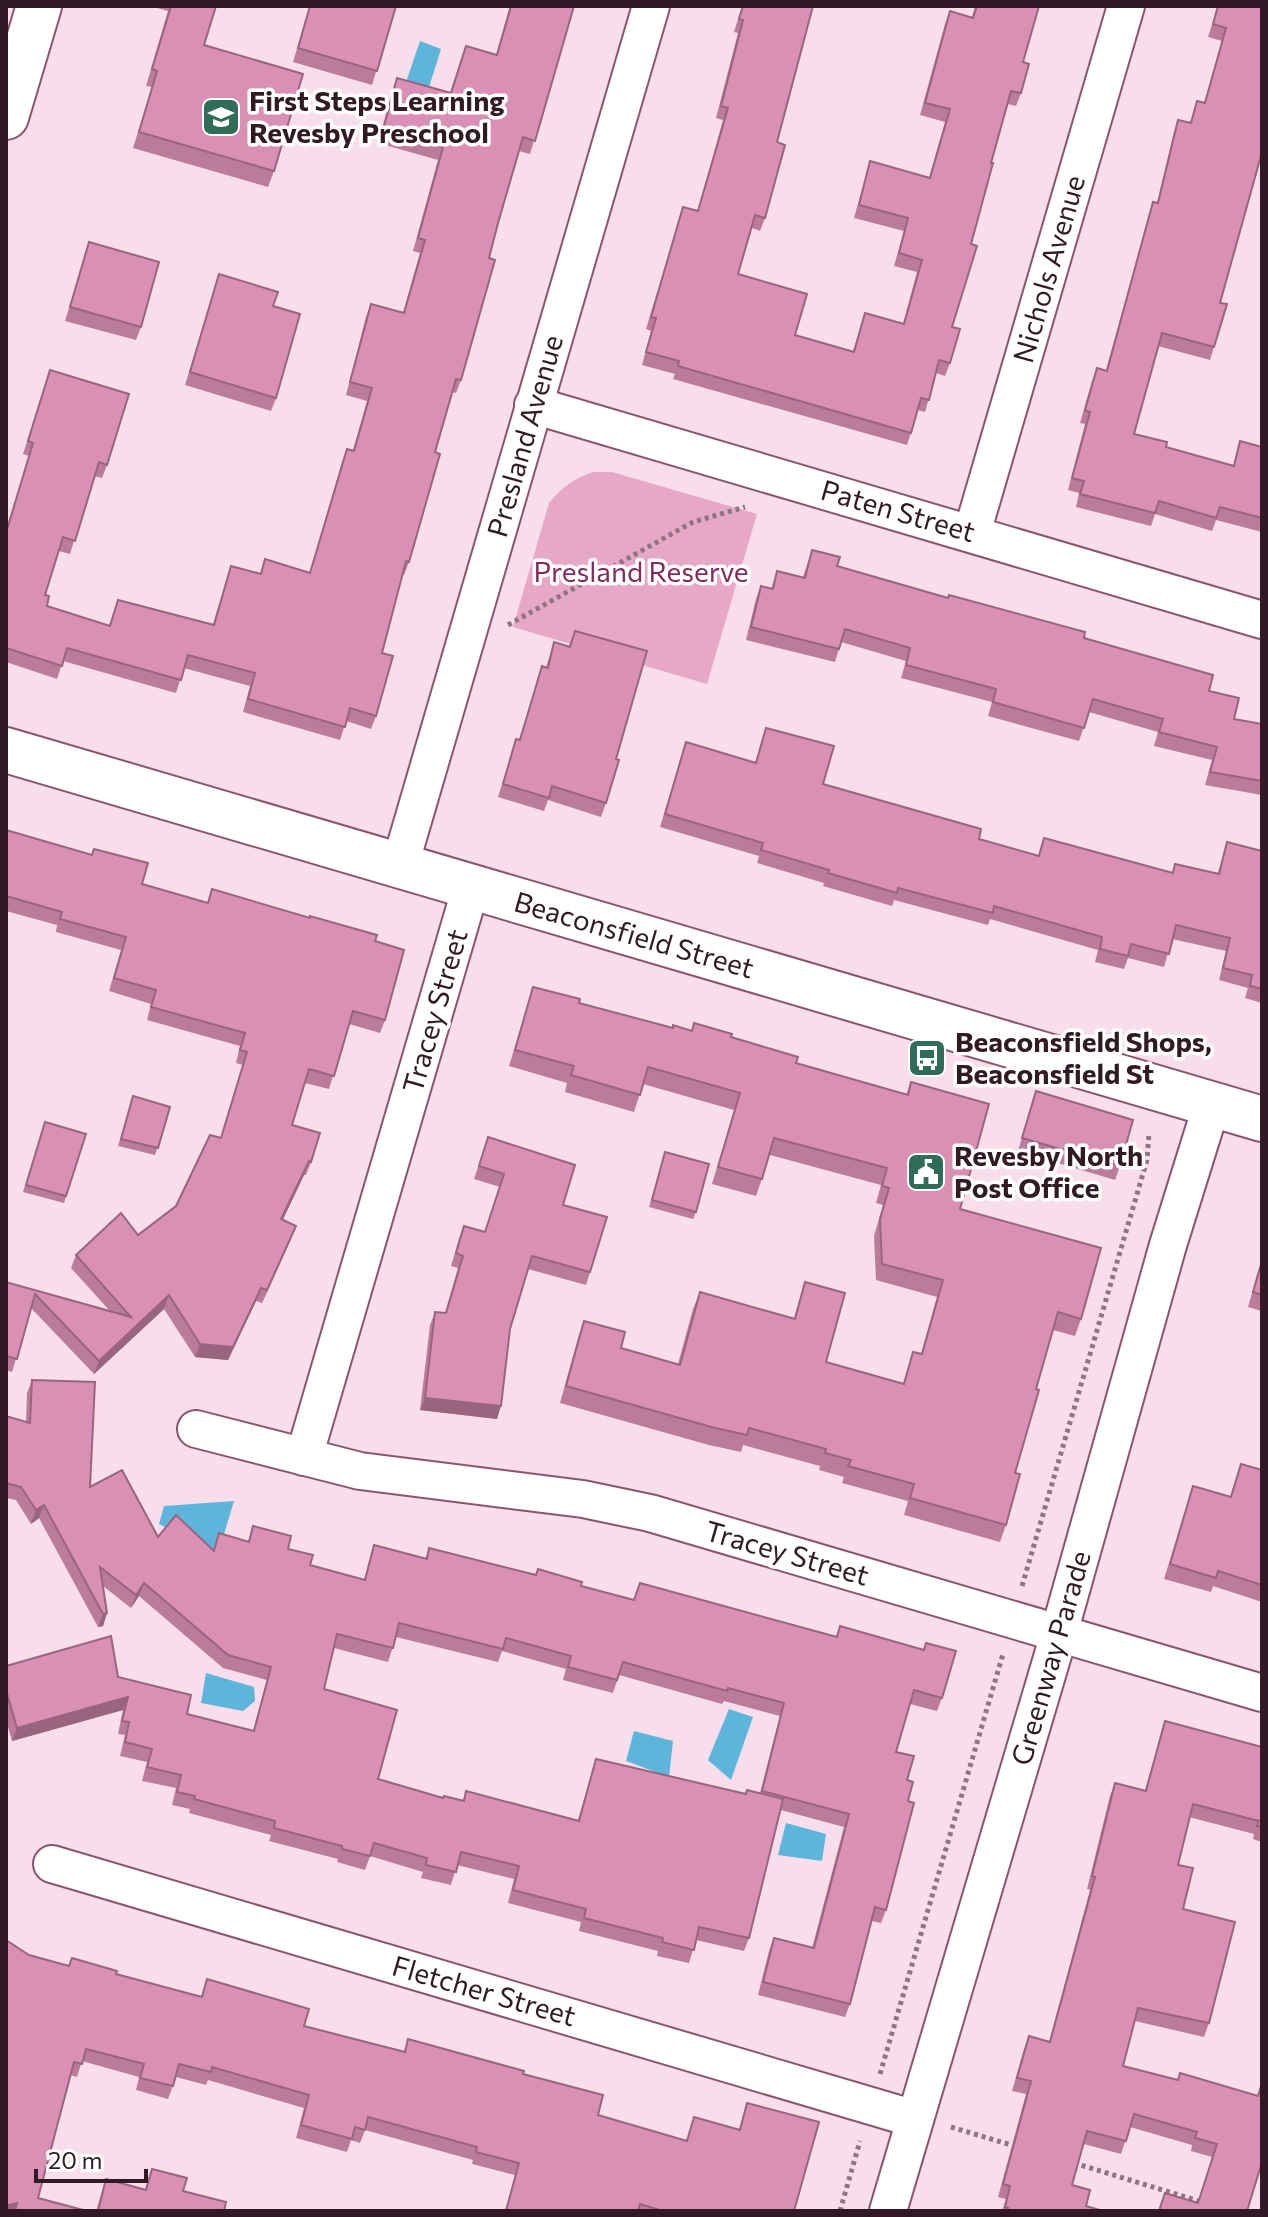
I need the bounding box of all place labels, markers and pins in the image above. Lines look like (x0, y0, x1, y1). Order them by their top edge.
place label: First Steps Learning Revesby Preschool (249, 83, 505, 149)
school or university icon: First Steps Learning Revesby Preschool (200, 96, 242, 138)
place label: Beaconsfield Shops, Beaconsfield St (955, 1024, 1212, 1090)
bus stop icon: Beaconsfield Shops, Beaconsfield St (906, 1037, 948, 1079)
place label: Revesby North Post Office (954, 1138, 1143, 1204)
public building icon: Revesby North Post Office (905, 1151, 947, 1193)

